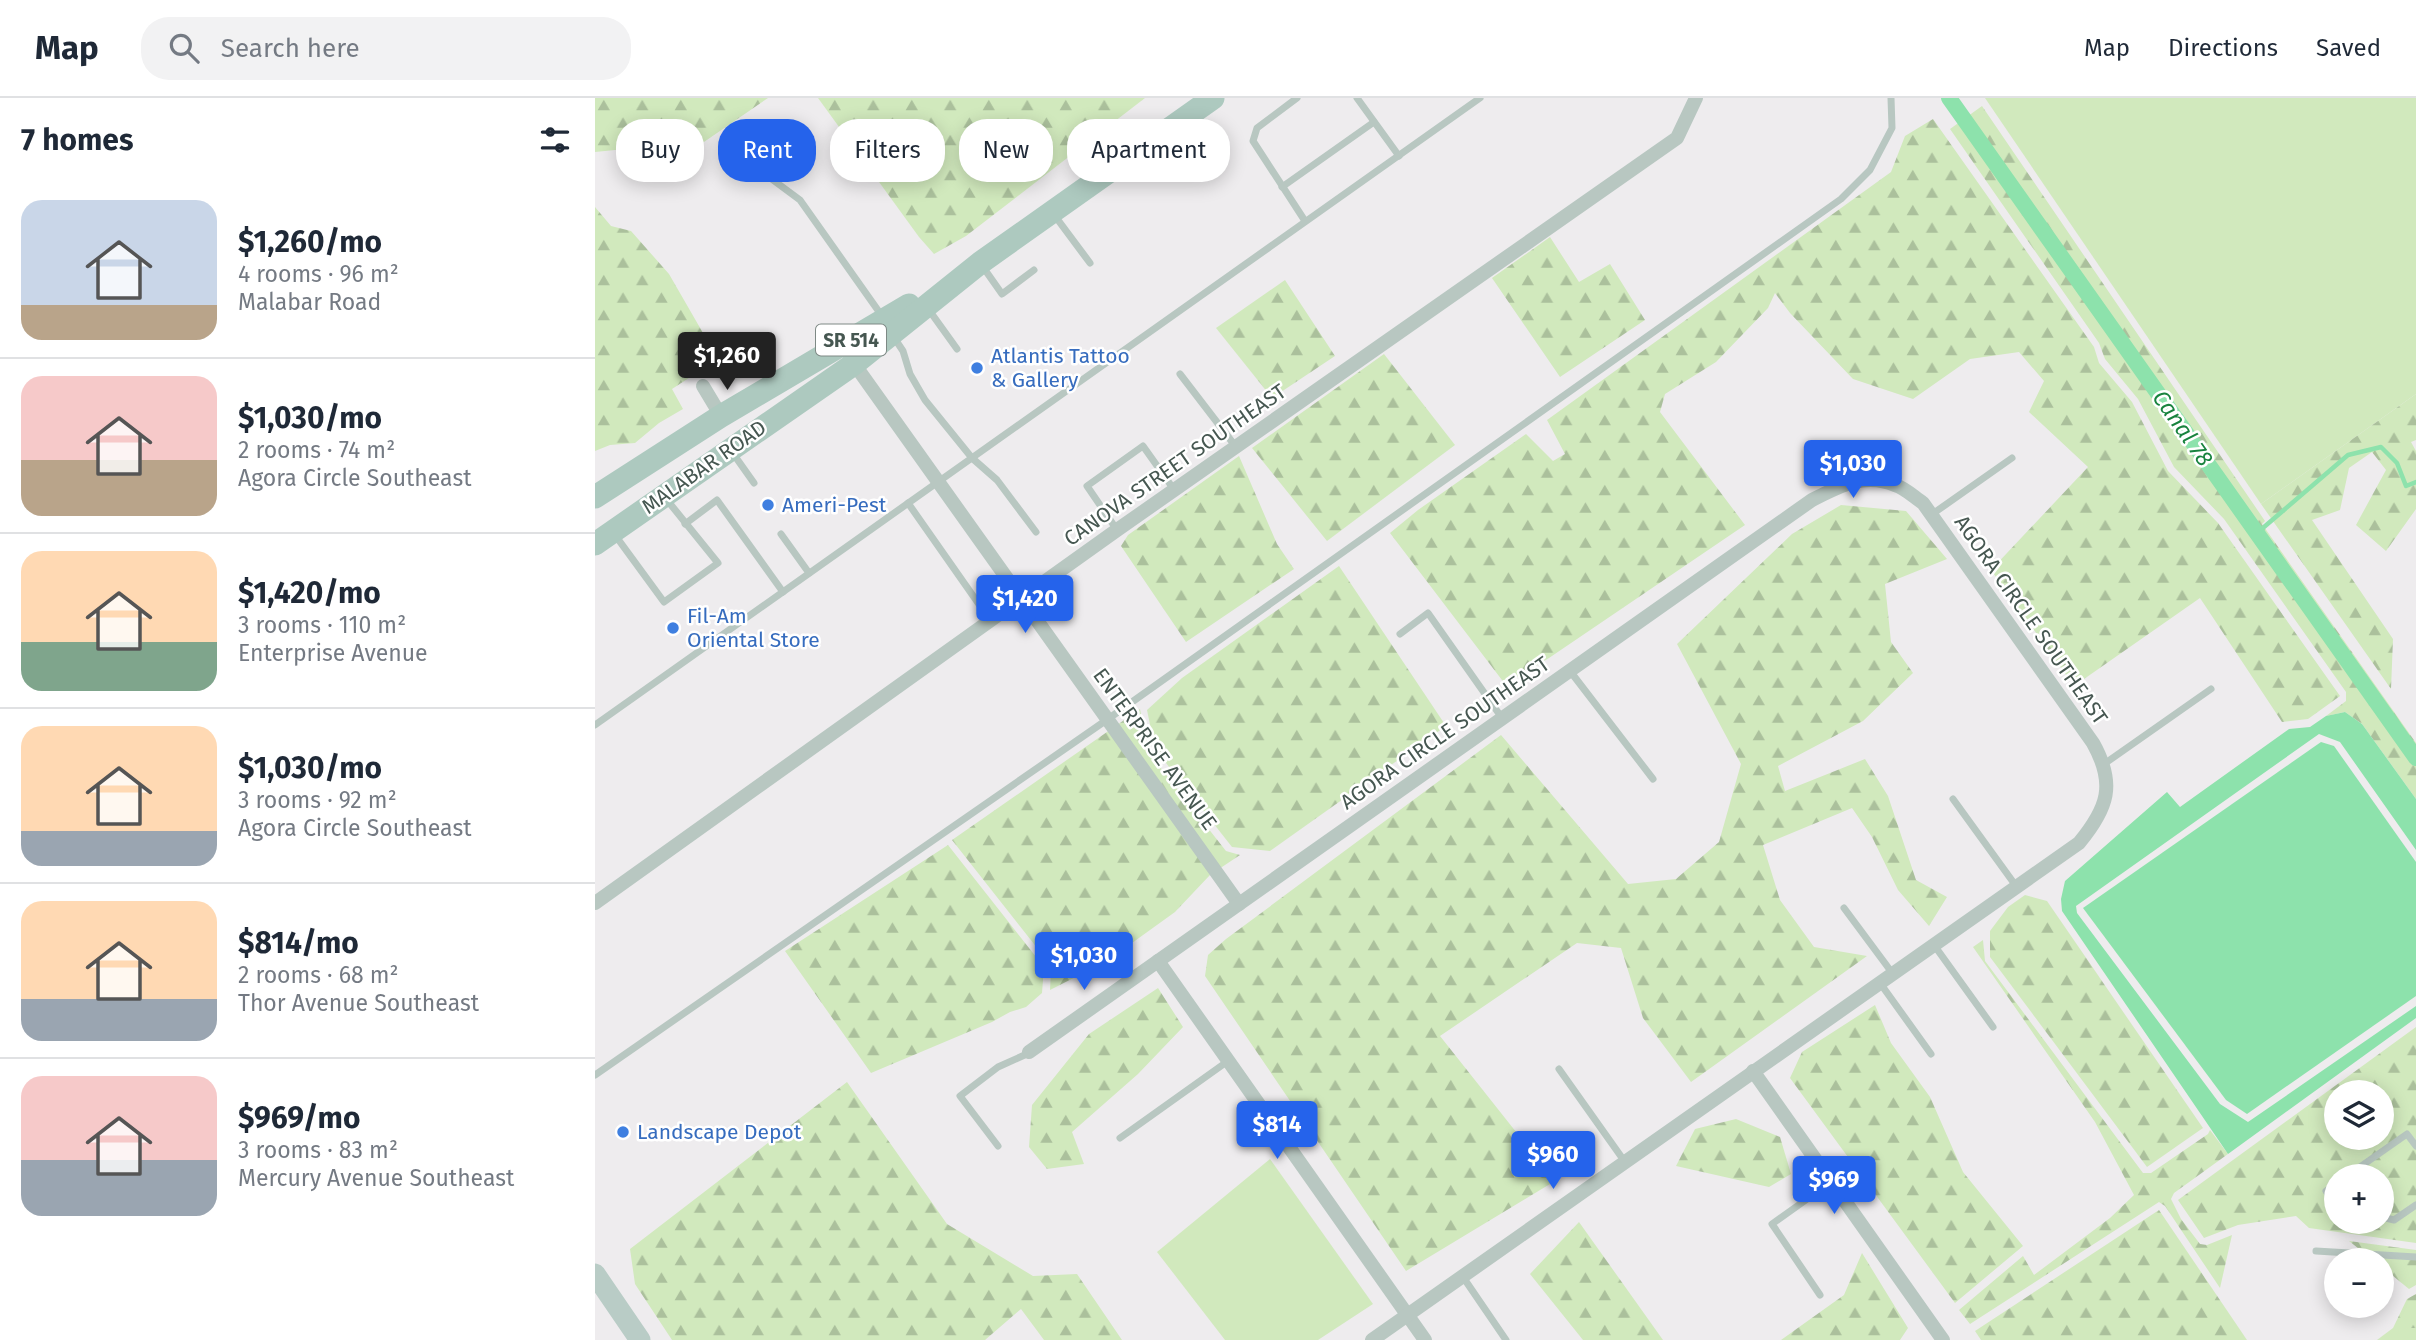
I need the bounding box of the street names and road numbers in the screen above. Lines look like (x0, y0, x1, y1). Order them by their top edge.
road number: SR 514 (816, 324, 886, 356)
street label: CANOVA STREET SOUTHEAST (1059, 378, 1291, 552)
street label: MALABAR ROAD (637, 414, 771, 520)
street label: AGORA CIRCLE SOUTHEAST (1949, 510, 2113, 730)
street label: AGORA CIRCLE SOUTHEAST (1335, 651, 1555, 815)
street label: ENTERPRISE AVENUE (1088, 663, 1222, 835)

